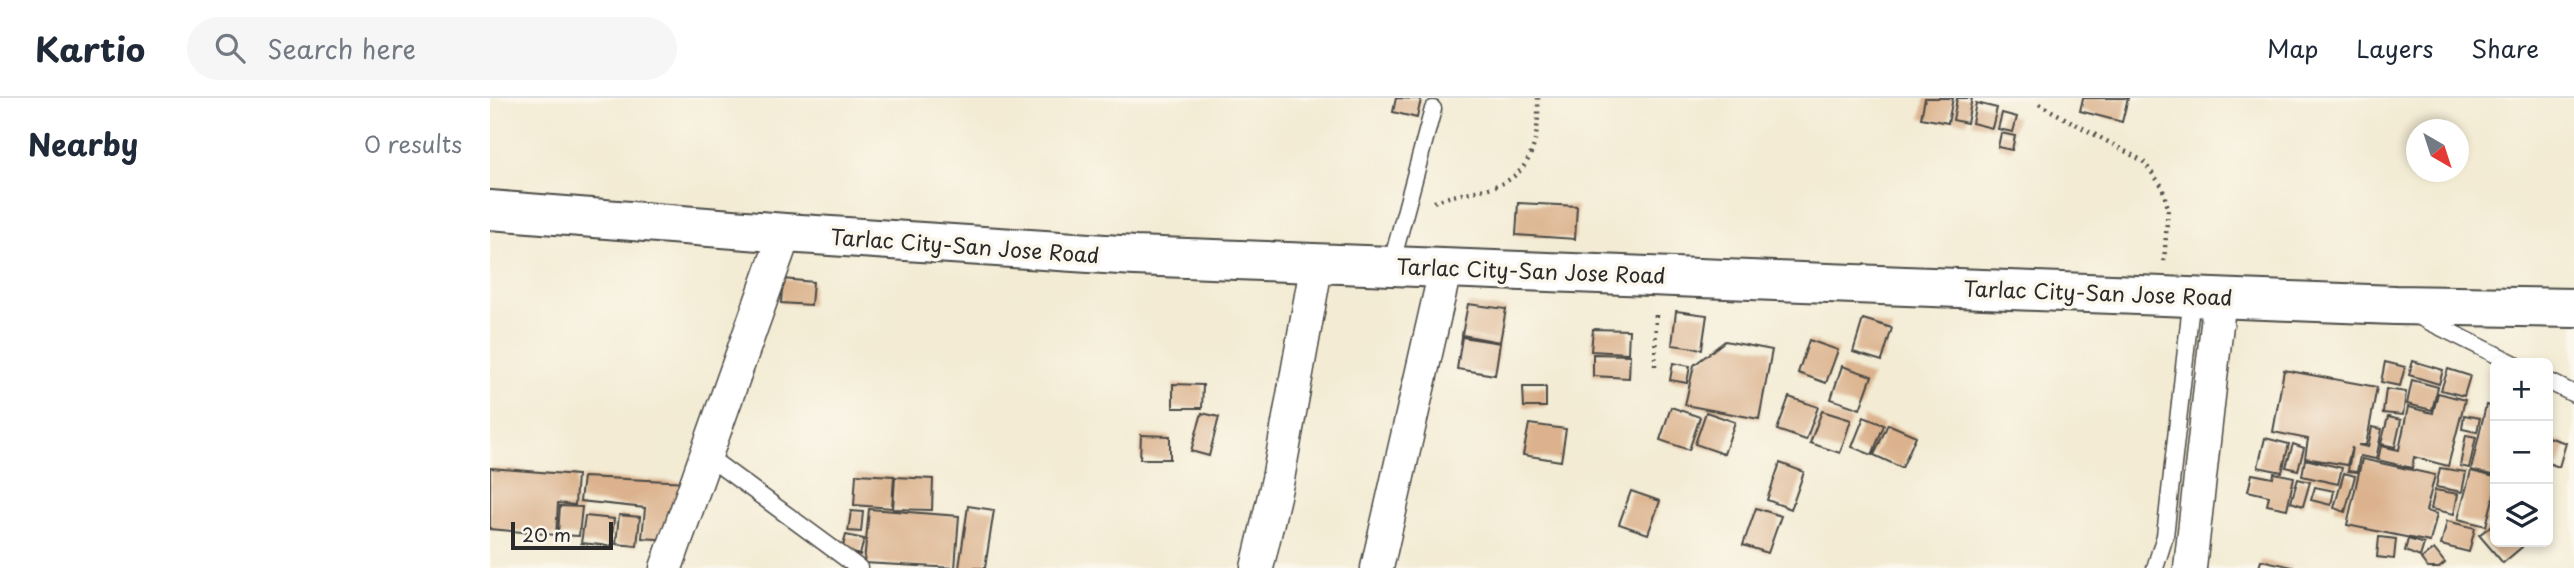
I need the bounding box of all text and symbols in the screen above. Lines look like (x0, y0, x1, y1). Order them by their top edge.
search box (187, 17, 677, 80)
text: Kartio (35, 23, 145, 73)
icon: search (211, 29, 249, 67)
text: Search here (267, 29, 416, 68)
text: Map (2267, 30, 2318, 66)
text: Layers (2356, 30, 2433, 66)
text: Share (2471, 30, 2539, 66)
north arrow (2406, 119, 2469, 182)
text: Nearby (28, 121, 138, 166)
text: 0 results (364, 126, 462, 161)
street label: Tarlac City-San Jose Road (830, 220, 1100, 270)
street label: Tarlac City-San Jose Road (1396, 249, 1666, 291)
street label: Tarlac City-San Jose Road (1963, 271, 2233, 313)
map controls (2490, 358, 2553, 547)
button: + (2490, 358, 2553, 421)
button: − (2490, 421, 2553, 484)
button: layers (2490, 484, 2553, 547)
scale bar (511, 519, 612, 551)
text: 20 m (522, 520, 571, 548)

